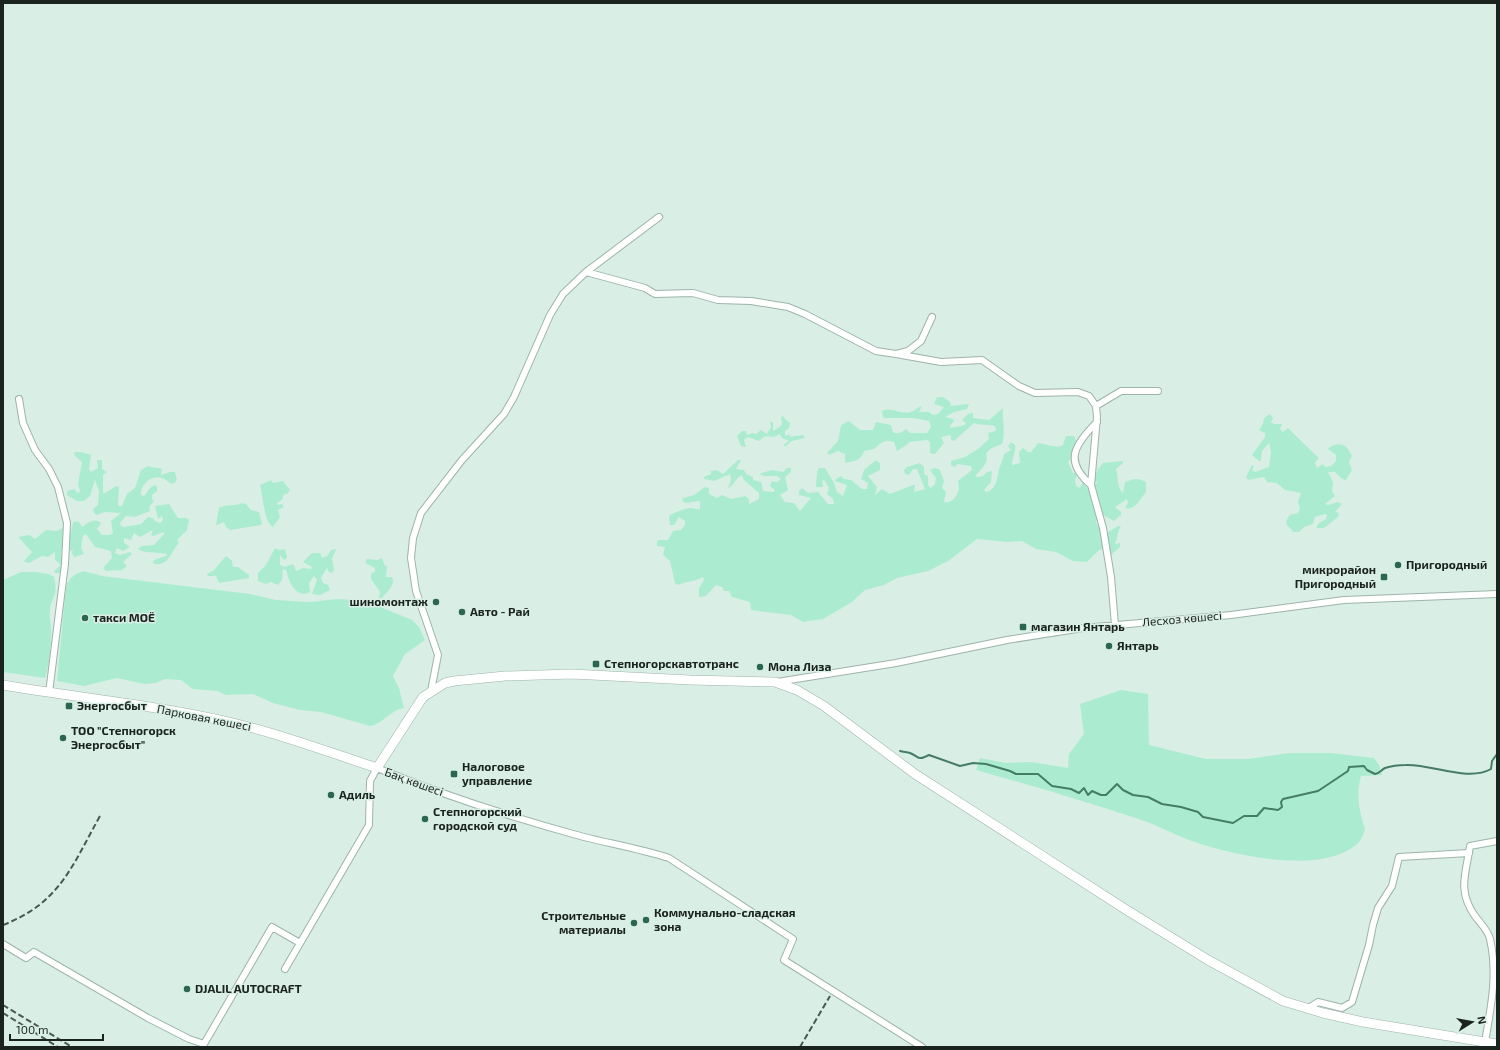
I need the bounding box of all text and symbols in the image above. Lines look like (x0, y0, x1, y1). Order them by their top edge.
place label: Пригородный (1406, 557, 1487, 571)
marker: Пригородный (1393, 560, 1403, 570)
place label: микрорайон Пригородный (1295, 562, 1376, 590)
marker: микрорайон Пригородный (1379, 572, 1389, 582)
place label: шиномонтаж (350, 594, 428, 608)
marker: шиномонтаж (431, 597, 441, 607)
place label: Авто - Рай (470, 604, 530, 618)
marker: Авто - Рай (457, 607, 467, 617)
street label: Лесхоз көшесі (1141, 608, 1222, 628)
place label: такси МОЁ (93, 610, 155, 624)
marker: такси МОЁ (80, 613, 90, 623)
place label: магазин Янтарь (1031, 619, 1125, 633)
marker: магазин Янтарь (1018, 622, 1028, 632)
place label: Янтарь (1117, 638, 1159, 652)
marker: Янтарь (1104, 641, 1114, 651)
place label: Степногорскавтотранс (604, 656, 739, 670)
marker: Степногорскавтотранс (591, 659, 601, 669)
place label: Мона Лиза (768, 659, 832, 673)
marker: Мона Лиза (755, 662, 765, 672)
place label: Энергосбыт (77, 698, 147, 712)
marker: Энергосбыт (64, 701, 74, 711)
street label: Парковая көшесі (156, 701, 252, 733)
place label: ТОО "Степногорск Энергосбыт" (71, 723, 176, 751)
marker: ТОО "Степногорск Энергосбыт" (58, 733, 68, 743)
place label: Налоговое управление (462, 759, 532, 787)
street label: Бақ көшесі (383, 764, 446, 798)
marker: Налоговое управление (449, 769, 459, 779)
place label: Адиль (339, 787, 376, 801)
marker: Адиль (326, 790, 336, 800)
place label: Степногорский городской суд (433, 804, 522, 832)
marker: Степногорский городской суд (420, 814, 430, 824)
place label: Коммунально-сладская зона (654, 905, 796, 933)
place label: Строительные материалы (541, 908, 626, 936)
marker: Коммунально-сладская зона (641, 915, 651, 925)
marker: Строительные материалы (629, 918, 639, 928)
place label: DJALIL AUTOCRAFT (195, 981, 302, 995)
marker: DJALIL AUTOCRAFT (182, 984, 192, 994)
north arrow (1452, 1002, 1492, 1042)
text: N (1475, 1015, 1489, 1025)
scale bar (10, 1016, 103, 1042)
text: 100 m (16, 1022, 48, 1036)

